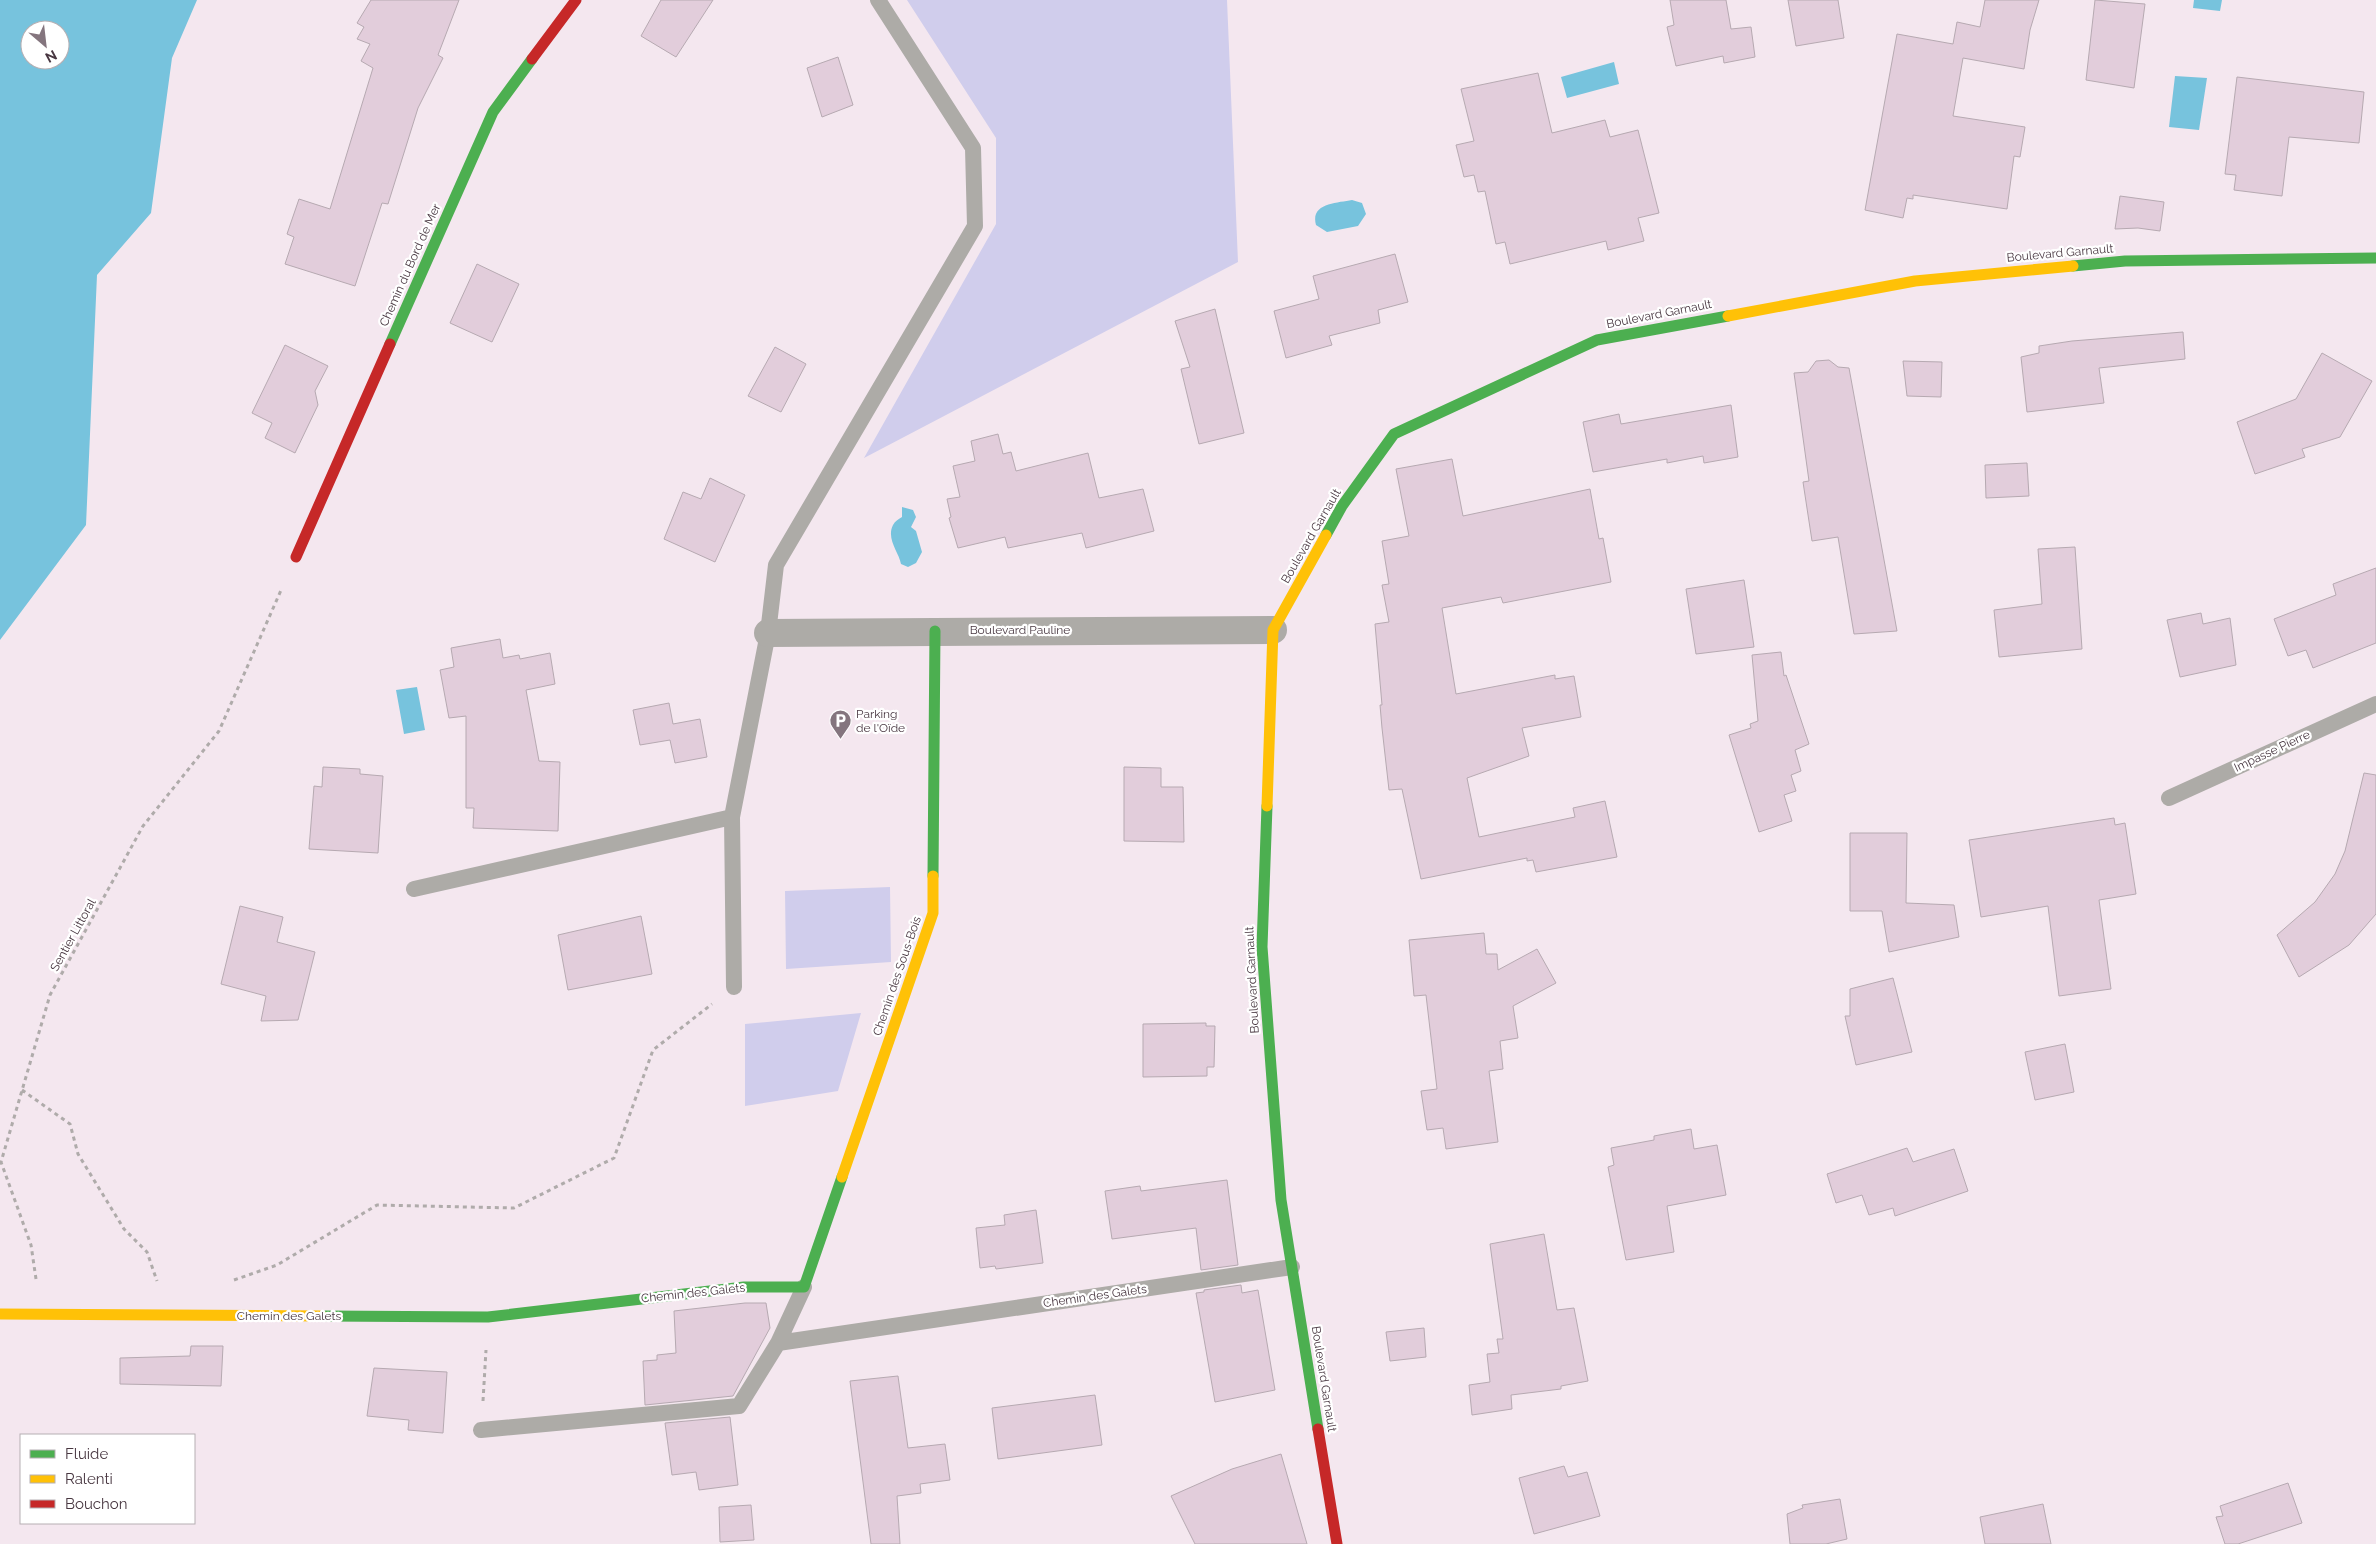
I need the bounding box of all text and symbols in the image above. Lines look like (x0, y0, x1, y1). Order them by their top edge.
north arrow (20, 20, 70, 70)
text: N (43, 47, 60, 66)
street label: Chemin du Bord de Mer (377, 201, 444, 328)
street label: Boulevard Garnault (2006, 241, 2114, 265)
street label: Boulevard Garnault (1605, 297, 1713, 331)
street label: Boulevard Garnault (1278, 486, 1344, 586)
street label: Boulevard Pauline (970, 623, 1070, 637)
place label: Parking de l'Oïde (856, 707, 905, 735)
parking icon: Parking de l'Oïde (828, 709, 852, 740)
street label: Impasse Pierre (2232, 727, 2312, 775)
street label: Sentier Littoral (47, 896, 99, 974)
street label: Chemin des Sous-Bois (870, 914, 924, 1038)
street label: Boulevard Garnault (1242, 926, 1262, 1034)
street label: Chemin des Galets (640, 1281, 746, 1305)
street label: Chemin des Galets (1042, 1282, 1148, 1310)
street label: Chemin des Galets (237, 1309, 341, 1323)
street label: Boulevard Garnault (1309, 1325, 1339, 1433)
legend (20, 1434, 195, 1524)
text: Fluide (65, 1445, 108, 1463)
text: Ralenti (65, 1470, 113, 1488)
text: Bouchon (65, 1495, 127, 1513)

